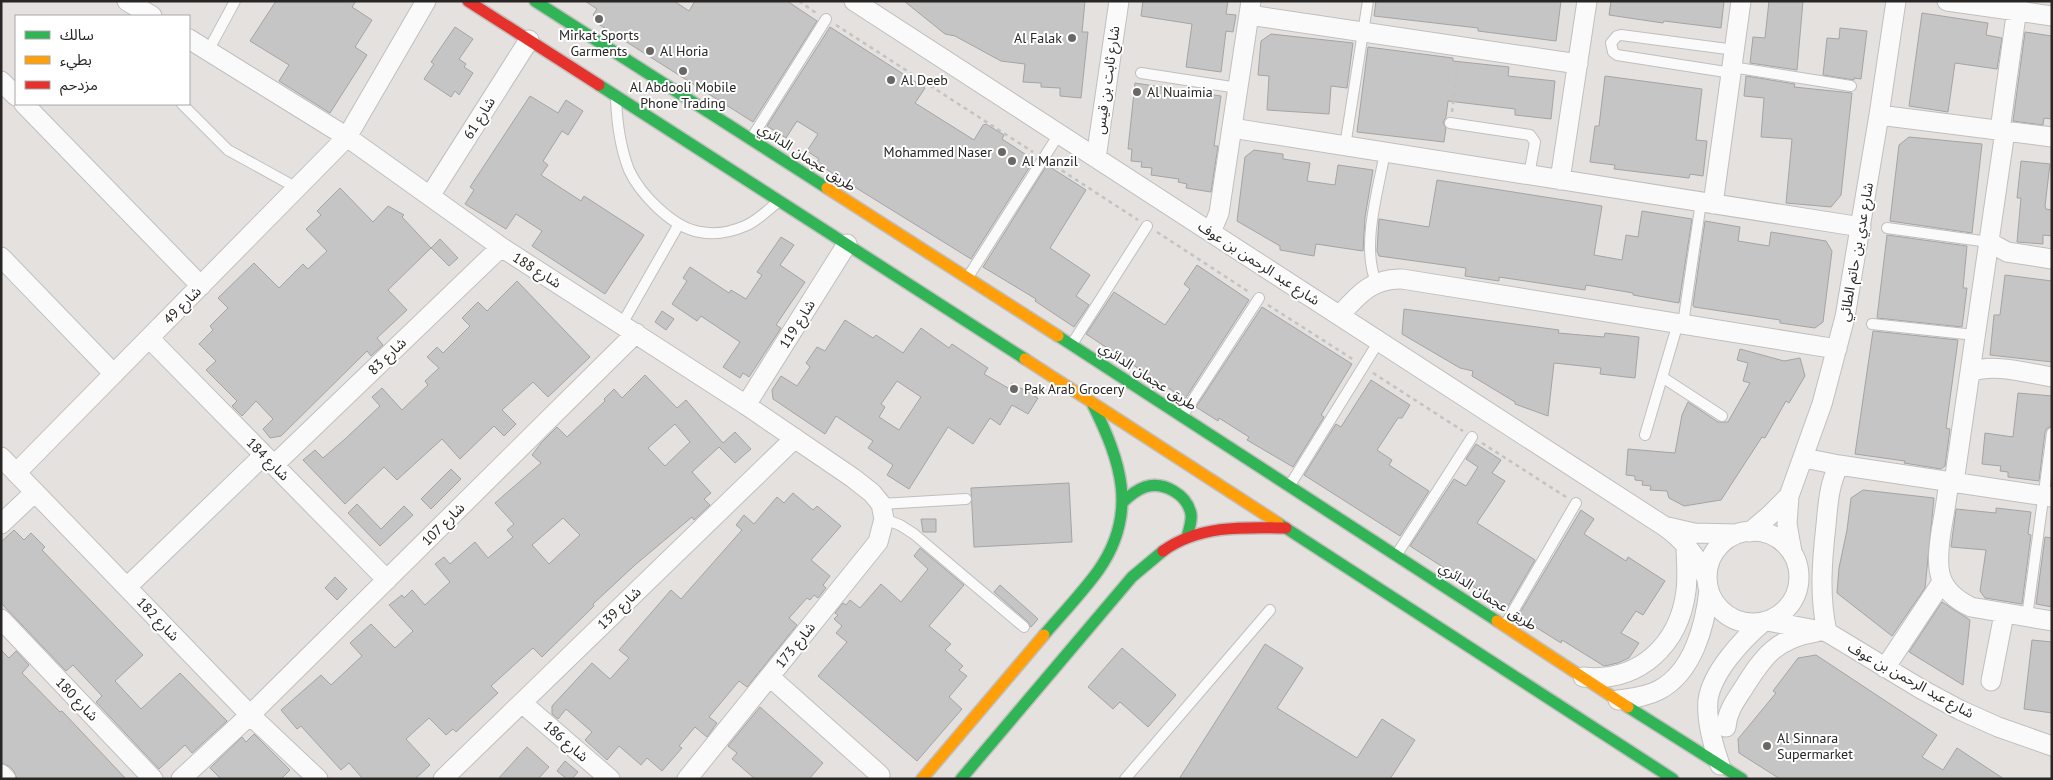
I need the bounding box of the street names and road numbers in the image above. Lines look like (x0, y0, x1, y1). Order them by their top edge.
street label: شارع ثابت بن قيس (1090, 25, 1125, 136)
street label: شارع 61 (459, 94, 501, 143)
street label: طريق عجمان الدائري (753, 119, 859, 197)
street label: شارع عدي بن حاتم الطائي (1835, 181, 1879, 323)
street label: شارع عبد الرحمن بن عوف (1194, 217, 1323, 311)
street label: شارع 188 (508, 248, 565, 294)
street label: شارع 49 (159, 282, 206, 329)
street label: شارع 119 (775, 296, 821, 353)
street label: شارع 83 (364, 333, 411, 380)
street label: طريق عجمان الدائري (1094, 338, 1200, 416)
street label: شارع 184 (241, 434, 293, 486)
street label: شارع 107 (418, 499, 470, 551)
street label: طريق عجمان الدائري (1434, 558, 1540, 636)
street label: شارع 139 (593, 583, 646, 635)
street label: شارع 182 (131, 593, 183, 646)
street label: شارع 173 (771, 618, 821, 673)
street label: شارع عبد الرحمن بن عوف (1844, 638, 1977, 724)
street label: شارع 180 (50, 673, 102, 726)
street label: شارع 186 (538, 717, 592, 767)

